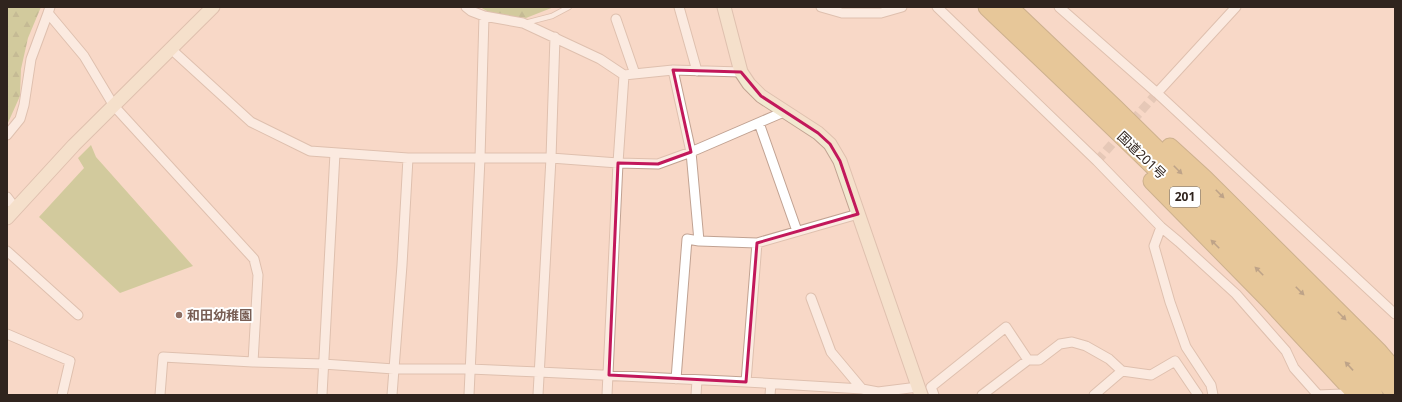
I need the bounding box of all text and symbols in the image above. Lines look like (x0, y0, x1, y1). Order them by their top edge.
street label: 国道201号 (1114, 127, 1170, 183)
one-way arrow (1173, 165, 1183, 175)
road number: 201 (1170, 187, 1200, 207)
one-way arrow (1215, 189, 1225, 199)
one-way arrow (1210, 239, 1220, 249)
one-way arrow (1254, 266, 1264, 276)
one-way arrow (1295, 286, 1305, 296)
place label: 和田幼稚園 (187, 306, 252, 324)
marker: 和田幼稚園 (174, 310, 184, 320)
one-way arrow (1337, 311, 1347, 320)
one-way arrow (1344, 361, 1353, 371)

